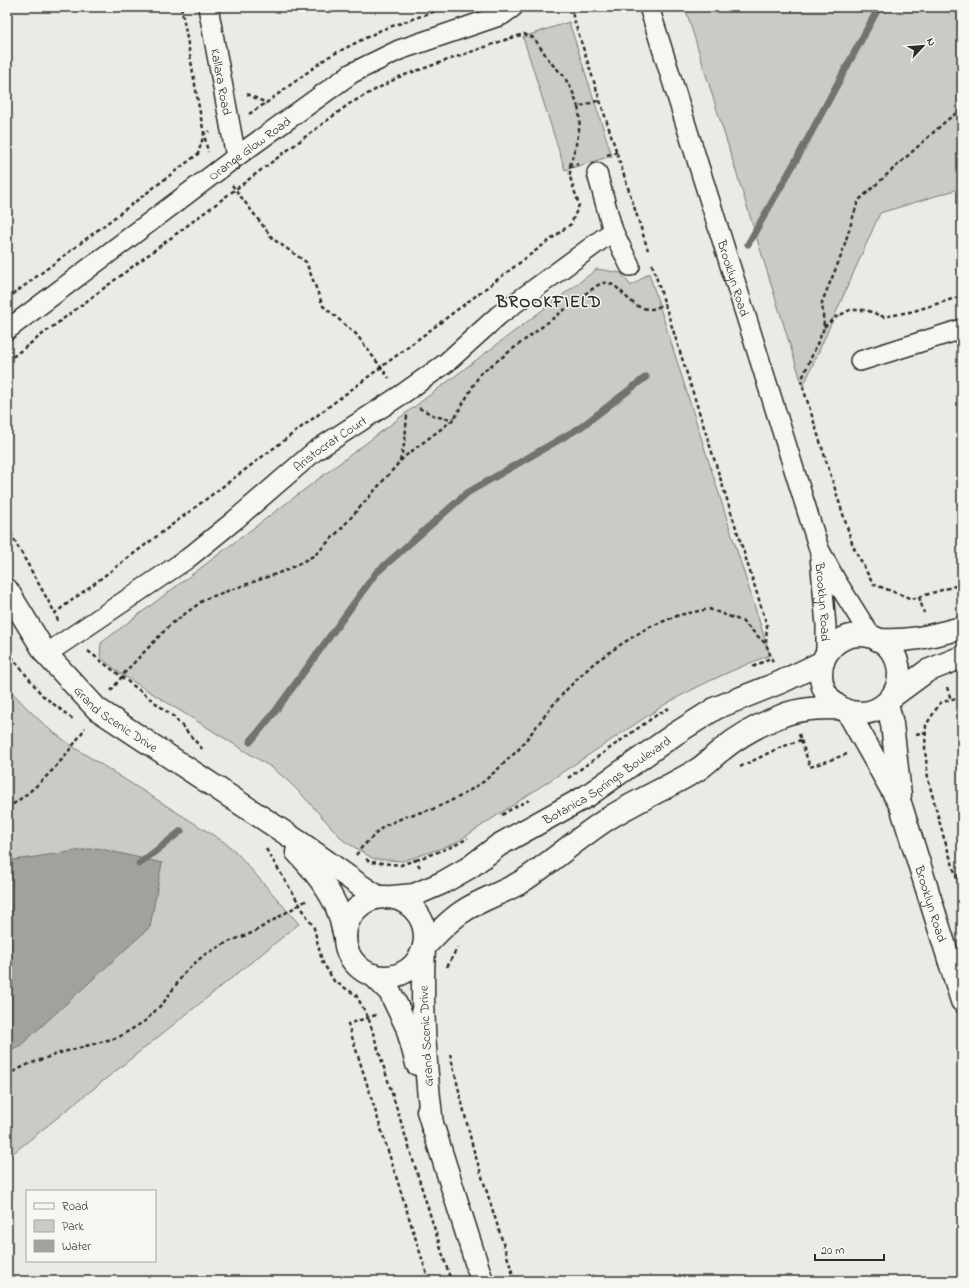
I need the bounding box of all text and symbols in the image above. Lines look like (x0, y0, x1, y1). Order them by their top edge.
north arrow (903, 26, 943, 66)
text: N (922, 35, 940, 49)
street label: Kallara Road (205, 47, 236, 118)
street label: Orange Glow Road (205, 112, 296, 186)
street label: Brooklyn Road (711, 237, 754, 320)
district label: BROOKFIELD (495, 290, 602, 315)
street label: Aristocrat Court (290, 411, 372, 477)
street label: Brooklyn Road (810, 561, 834, 642)
street label: Grand Scenic Drive (69, 682, 161, 758)
street label: Botanica Springs Boulevard (539, 731, 676, 830)
street label: Brooklyn Road (909, 862, 951, 945)
street label: Grand Scenic Drive (414, 985, 439, 1087)
legend (26, 1190, 156, 1262)
text: Road (62, 1198, 88, 1216)
text: Park (62, 1218, 84, 1236)
scale bar (815, 1236, 884, 1262)
text: Water (62, 1238, 91, 1256)
text: 20 m (821, 1242, 844, 1260)

